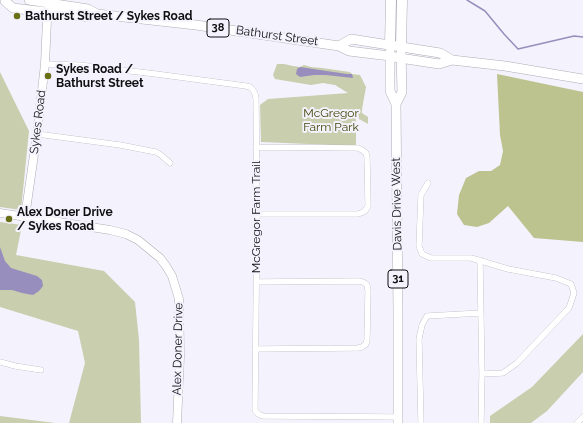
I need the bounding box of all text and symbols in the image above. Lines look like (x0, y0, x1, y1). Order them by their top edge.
place label: Bathurst Street / Sykes Road (25, 9, 193, 23)
marker: Bathurst Street / Sykes Road (12, 11, 22, 21)
road number: 38 (207, 19, 229, 37)
street label: Bathurst Street (235, 23, 319, 49)
place label: Sykes Road / Bathurst Street (56, 62, 144, 90)
marker: Sykes Road / Bathurst Street (43, 71, 53, 81)
street label: Sykes Road (27, 89, 49, 155)
park label: McGregor Farm Park (303, 106, 359, 134)
street label: Davis Drive West (389, 157, 405, 251)
street label: McGregor Farm Trail (249, 161, 263, 273)
place label: Alex Doner Drive / Sykes Road (17, 205, 113, 233)
marker: Alex Doner Drive / Sykes Road (4, 214, 14, 224)
road number: 31 (388, 270, 408, 288)
street label: Alex Doner Drive (170, 302, 186, 396)

